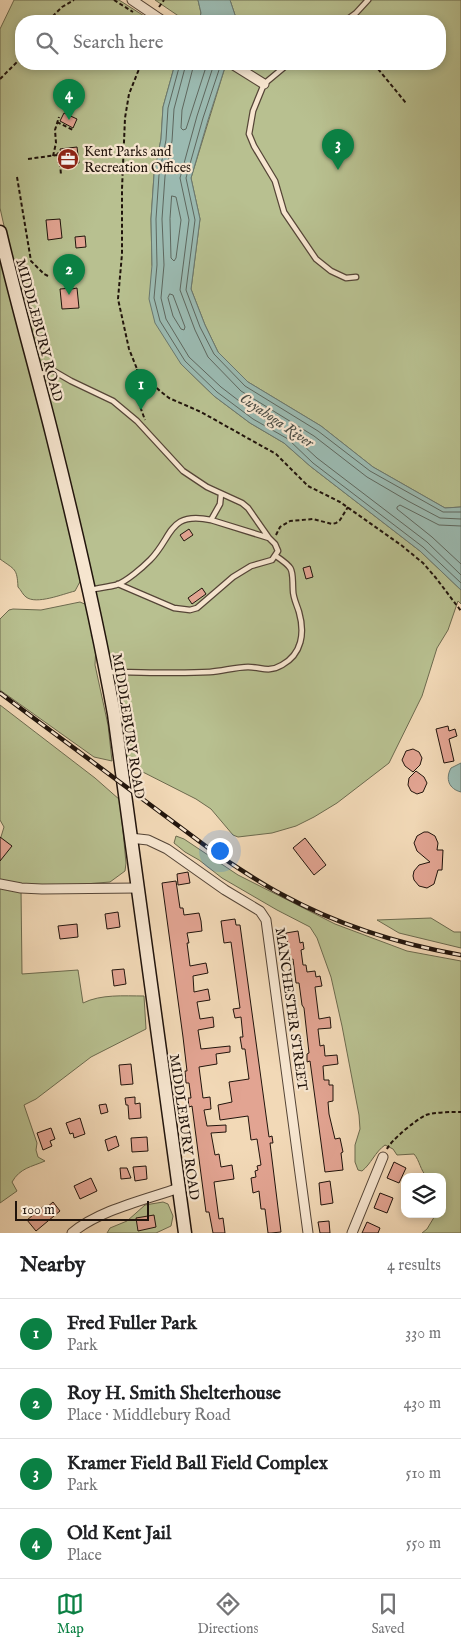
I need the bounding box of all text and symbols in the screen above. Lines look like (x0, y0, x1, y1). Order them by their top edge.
search box (15, 15, 446, 70)
icon: search (33, 29, 61, 57)
text: Search here (73, 31, 164, 55)
pin: 4 (53, 79, 85, 120)
pin: 3 (322, 129, 354, 170)
place label: Kent Parks and Recreation Offices (84, 143, 191, 177)
office icon: Kent Parks and Recreation Offices (56, 147, 80, 171)
pin: 2 (53, 254, 85, 295)
street label: MIDDLEBURY ROAD (11, 257, 67, 404)
pin: 1 (125, 369, 157, 410)
water label: Cuyahoga River (236, 389, 318, 453)
street label: MIDDLEBURY ROAD (108, 652, 148, 800)
your location (207, 838, 233, 864)
street label: MANCHESTER STREET (271, 926, 311, 1093)
street label: MIDDLEBURY ROAD (165, 1053, 203, 1201)
map controls (401, 1173, 446, 1218)
button: layers (401, 1173, 446, 1218)
scale bar (15, 1198, 149, 1221)
text: 100 m (22, 1201, 55, 1219)
text: Nearby (20, 1252, 85, 1279)
text: 4 results (387, 1256, 441, 1276)
text: Fred Fuller Park (67, 1312, 197, 1336)
text: 1 (33, 1324, 39, 1344)
text: 330 m (405, 1324, 441, 1344)
text: Park (67, 1336, 97, 1356)
text: Roy H. Smith Shelterhouse (67, 1382, 281, 1406)
text: 2 (32, 1394, 40, 1414)
text: 430 m (403, 1394, 441, 1414)
text: Place · Middlebury Road (67, 1406, 230, 1426)
text: Kramer Field Ball Field Complex (67, 1452, 328, 1476)
text: 3 (33, 1464, 39, 1484)
text: 510 m (406, 1464, 441, 1484)
text: Park (67, 1476, 97, 1496)
text: Old Kent Jail (67, 1522, 171, 1546)
text: 4 (32, 1534, 40, 1554)
text: 550 m (406, 1534, 441, 1554)
text: Place (67, 1546, 102, 1566)
tab: Map (56, 1590, 84, 1638)
tab: Directions (197, 1590, 258, 1638)
tab: Saved (371, 1590, 404, 1638)

